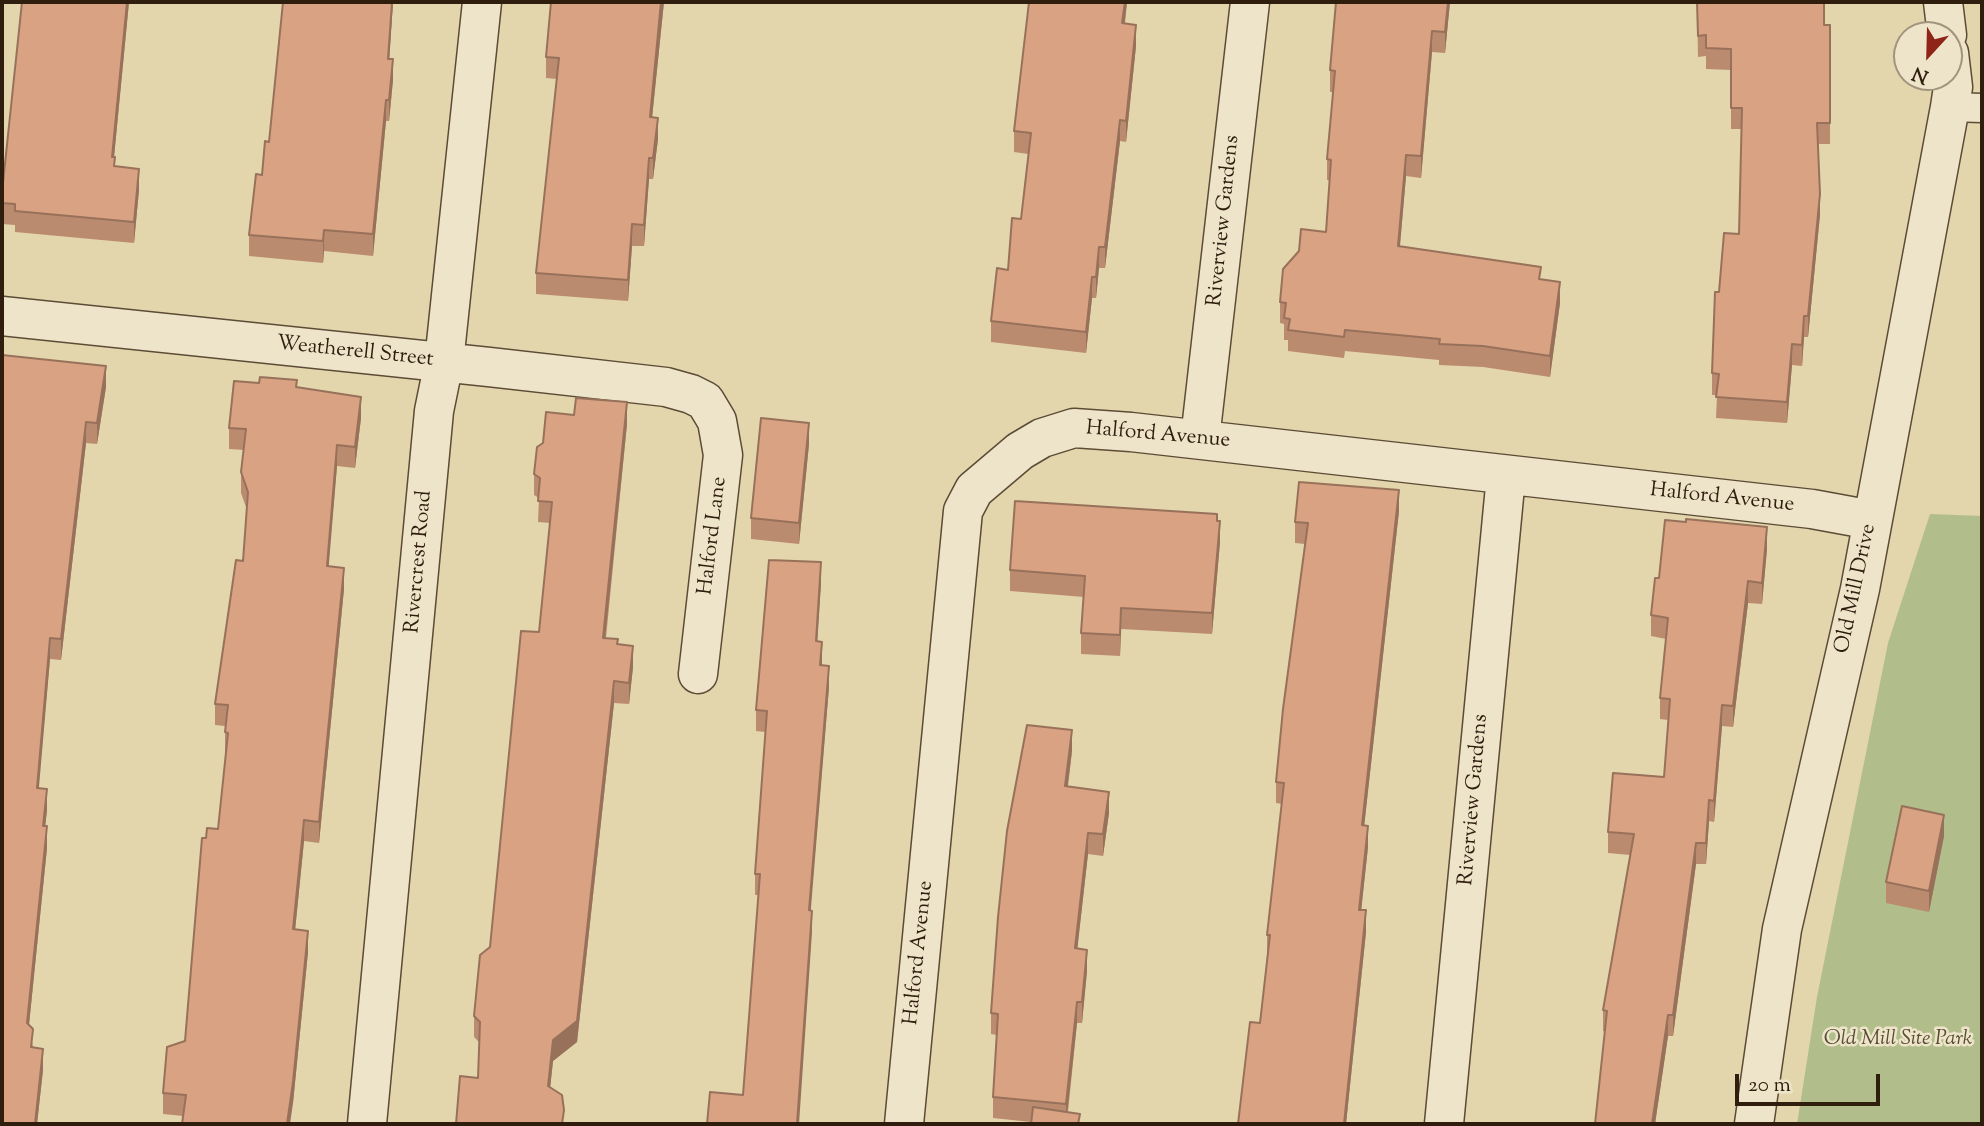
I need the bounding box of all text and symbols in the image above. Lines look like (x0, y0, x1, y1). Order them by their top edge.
north arrow (1893, 21, 1963, 91)
text: N (1909, 59, 1933, 89)
street label: Riverview Gardens (1203, 134, 1247, 308)
street label: Weatherell Street (275, 332, 435, 374)
street label: Halford Avenue (1085, 417, 1231, 455)
street label: Halford Lane (694, 475, 734, 597)
street label: Halford Avenue (1649, 479, 1795, 519)
street label: Rivercrest Road (401, 490, 439, 634)
street label: Old Mill Drive (1831, 522, 1883, 656)
street label: Riverview Gardens (1455, 713, 1495, 887)
street label: Halford Avenue (900, 880, 940, 1026)
park label: Old Mill Site Park (1824, 1027, 1972, 1053)
scale bar (1739, 1060, 1884, 1104)
text: 20 m (1748, 1071, 1791, 1101)

